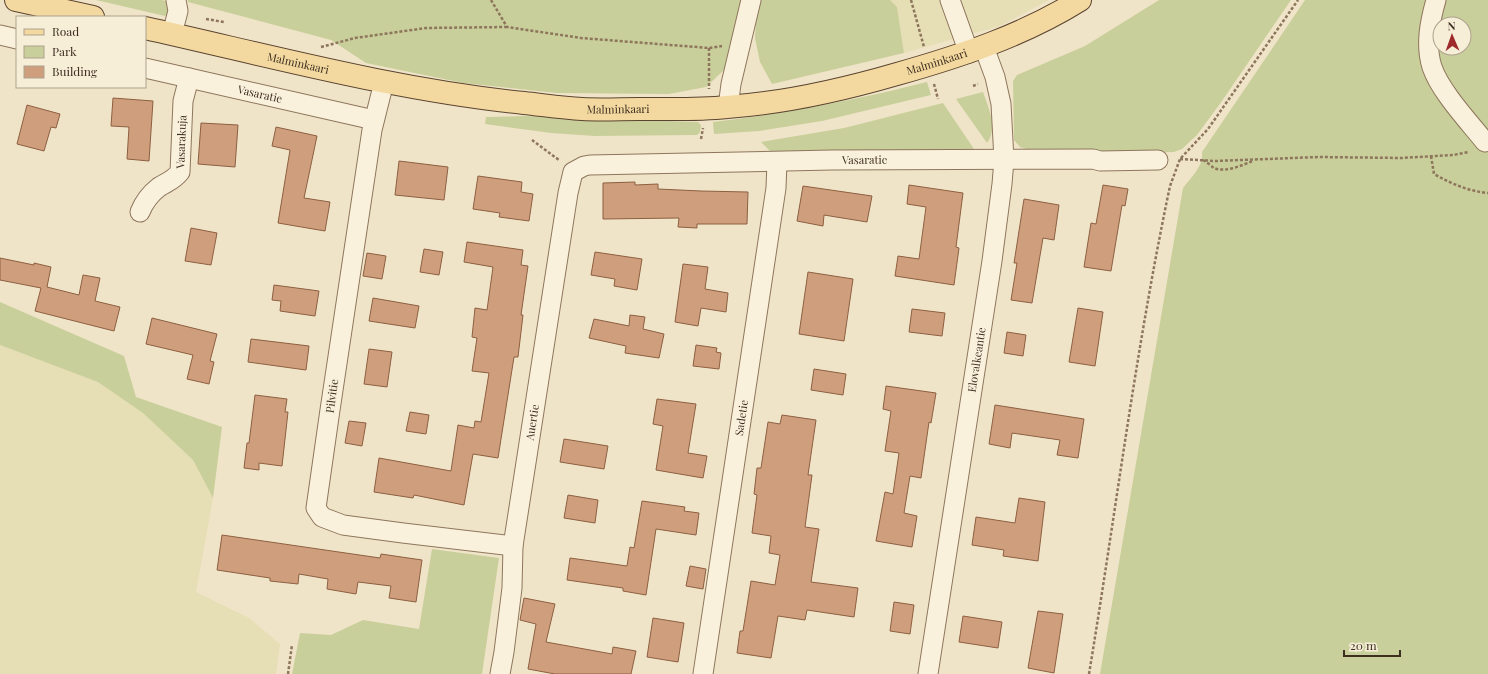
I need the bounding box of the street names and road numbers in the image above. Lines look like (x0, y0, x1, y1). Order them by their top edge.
street label: Malminkaari (905, 45, 969, 78)
street label: Malminkaari (266, 48, 330, 77)
street label: Vasaratie (235, 81, 284, 106)
street label: Malminkaari (586, 101, 650, 116)
street label: Vasarakuja (172, 114, 189, 170)
street label: Vasaratie (841, 152, 888, 167)
street label: Elovalkeantie (964, 326, 989, 393)
street label: Pilvitie (322, 378, 341, 414)
street label: Sadetie (731, 398, 751, 437)
street label: Auertie (521, 403, 542, 442)

